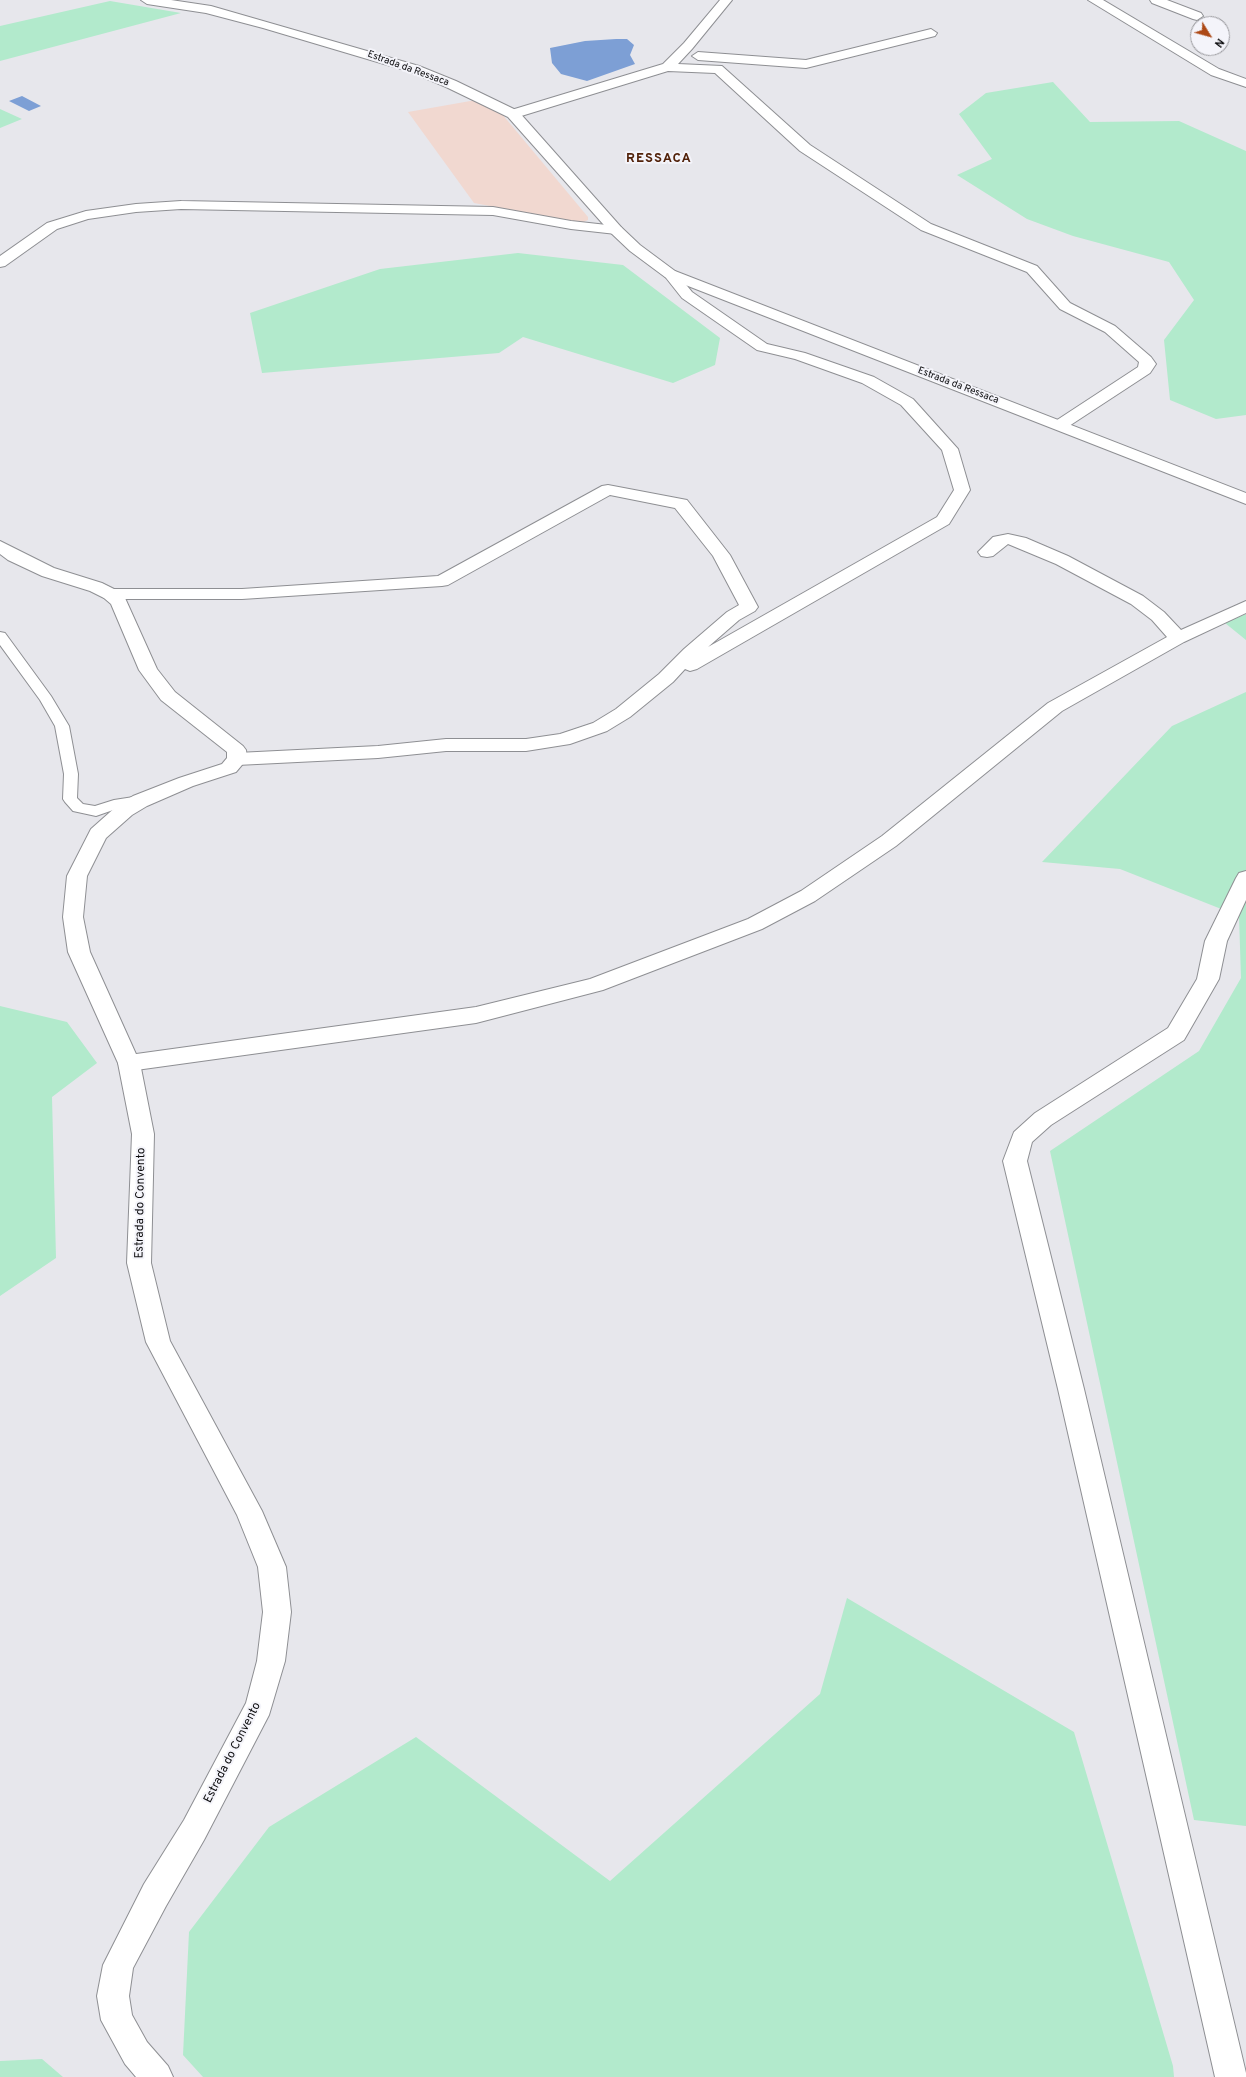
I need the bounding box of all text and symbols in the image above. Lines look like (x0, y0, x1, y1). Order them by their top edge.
north arrow (1190, 16, 1230, 56)
text: N (1211, 35, 1227, 50)
street label: Estrada da Ressaca (366, 49, 450, 89)
district label: RESSACA (626, 151, 692, 167)
street label: Estrada da Ressaca (916, 365, 1000, 407)
street label: Estrada do Convento (133, 1147, 149, 1259)
street label: Estrada do Convento (201, 1700, 265, 1806)

